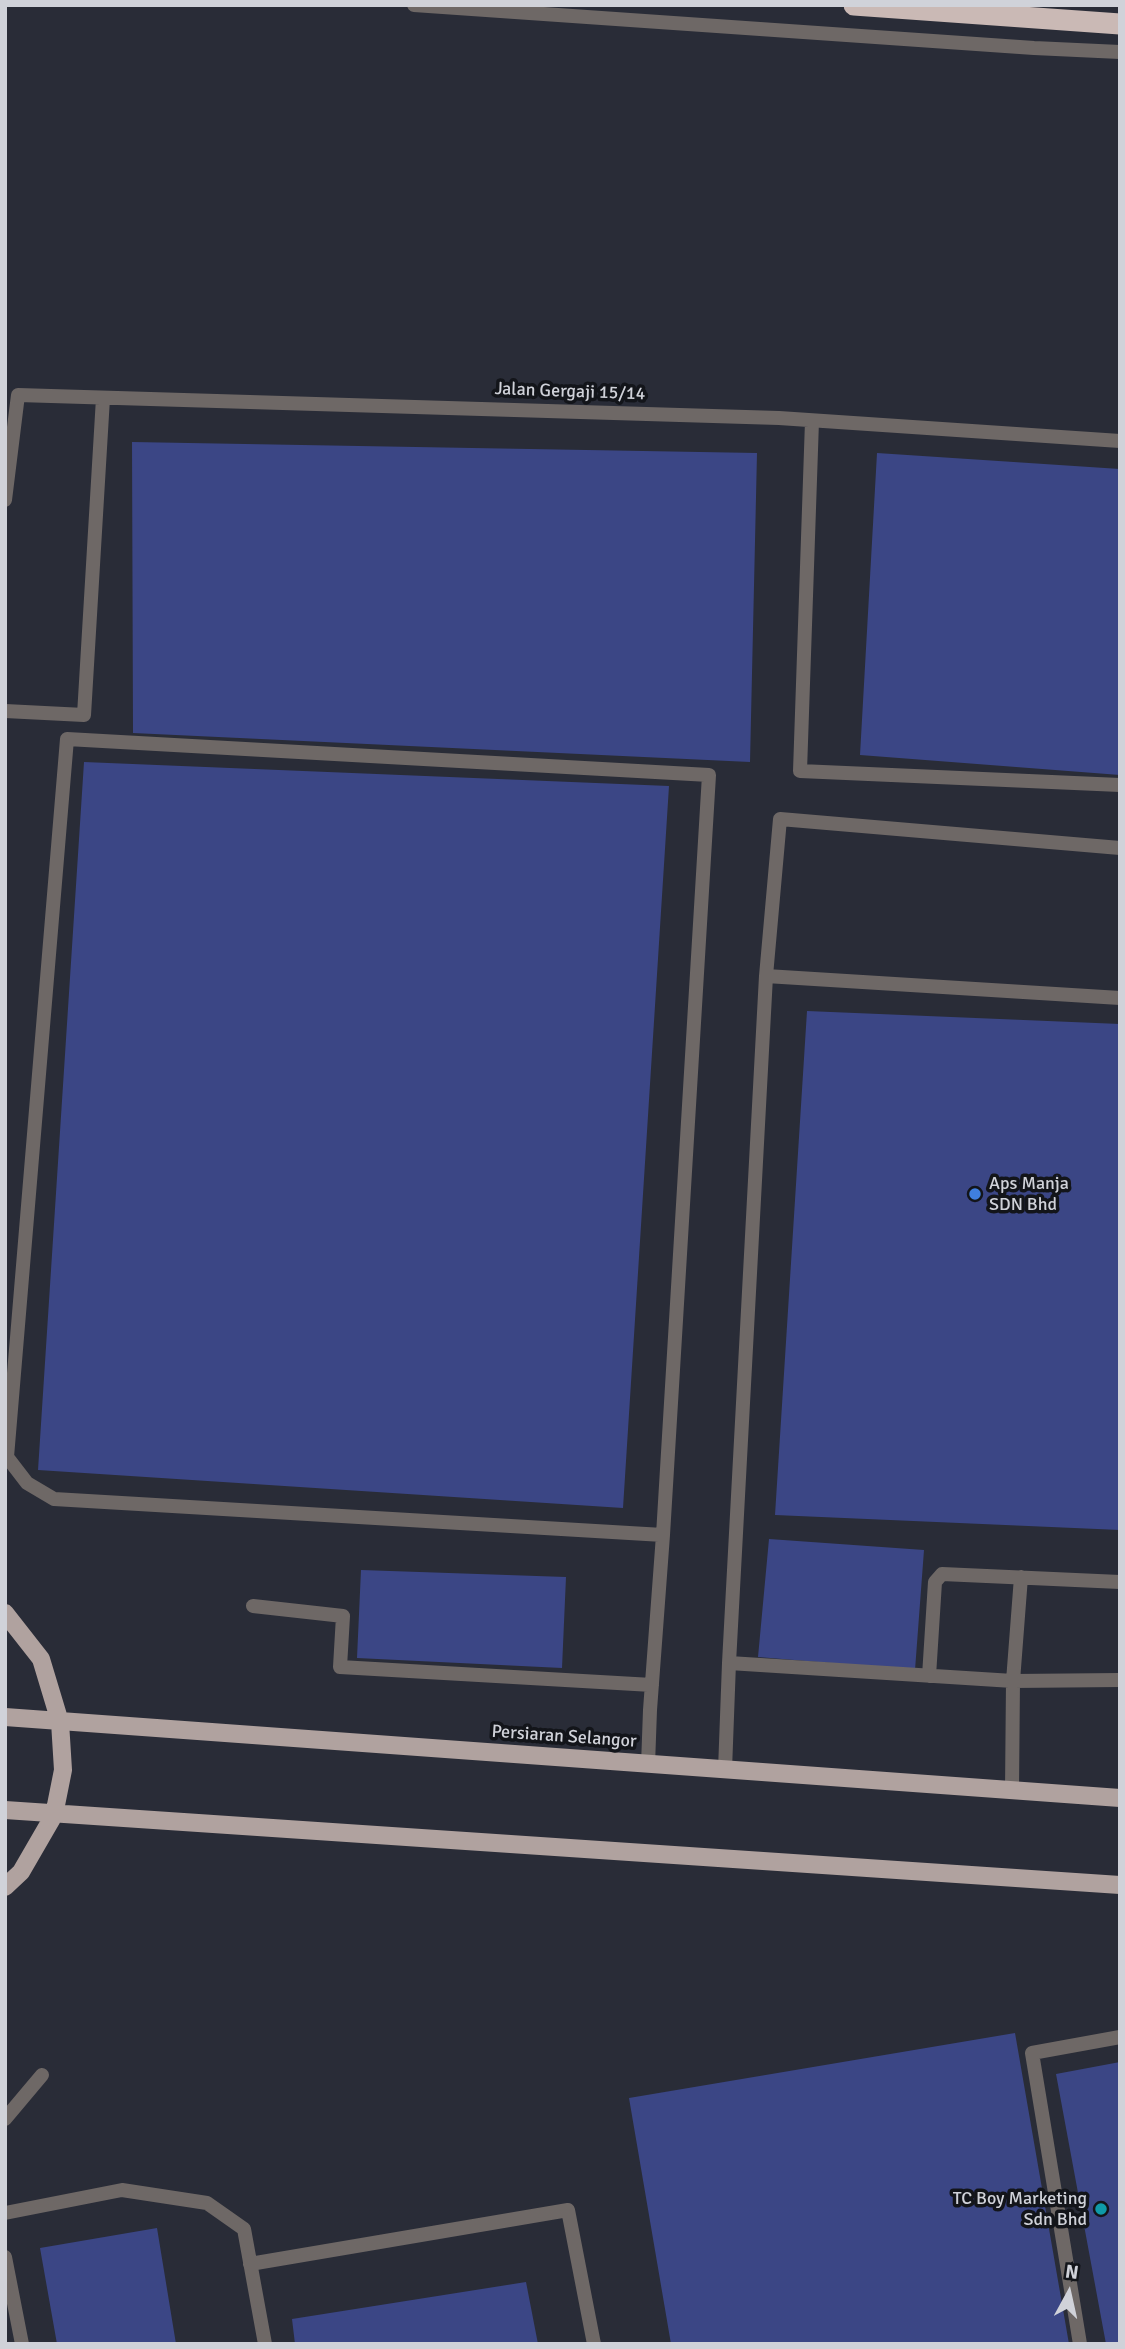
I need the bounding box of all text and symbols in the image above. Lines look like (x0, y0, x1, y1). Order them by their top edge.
street label: Jalan Gergaji 15/14 (494, 379, 646, 405)
place label: Aps Manja SDN Bhd (989, 1173, 1069, 1216)
marker: Aps Manja SDN Bhd (967, 1186, 983, 1202)
street label: Persiaran Selangor (491, 1721, 637, 1753)
place label: TC Boy Marketing Sdn Bhd (953, 2188, 1087, 2230)
marker: TC Boy Marketing Sdn Bhd (1093, 2201, 1109, 2217)
north arrow (1034, 2258, 1104, 2328)
text: N (1064, 2259, 1080, 2285)

